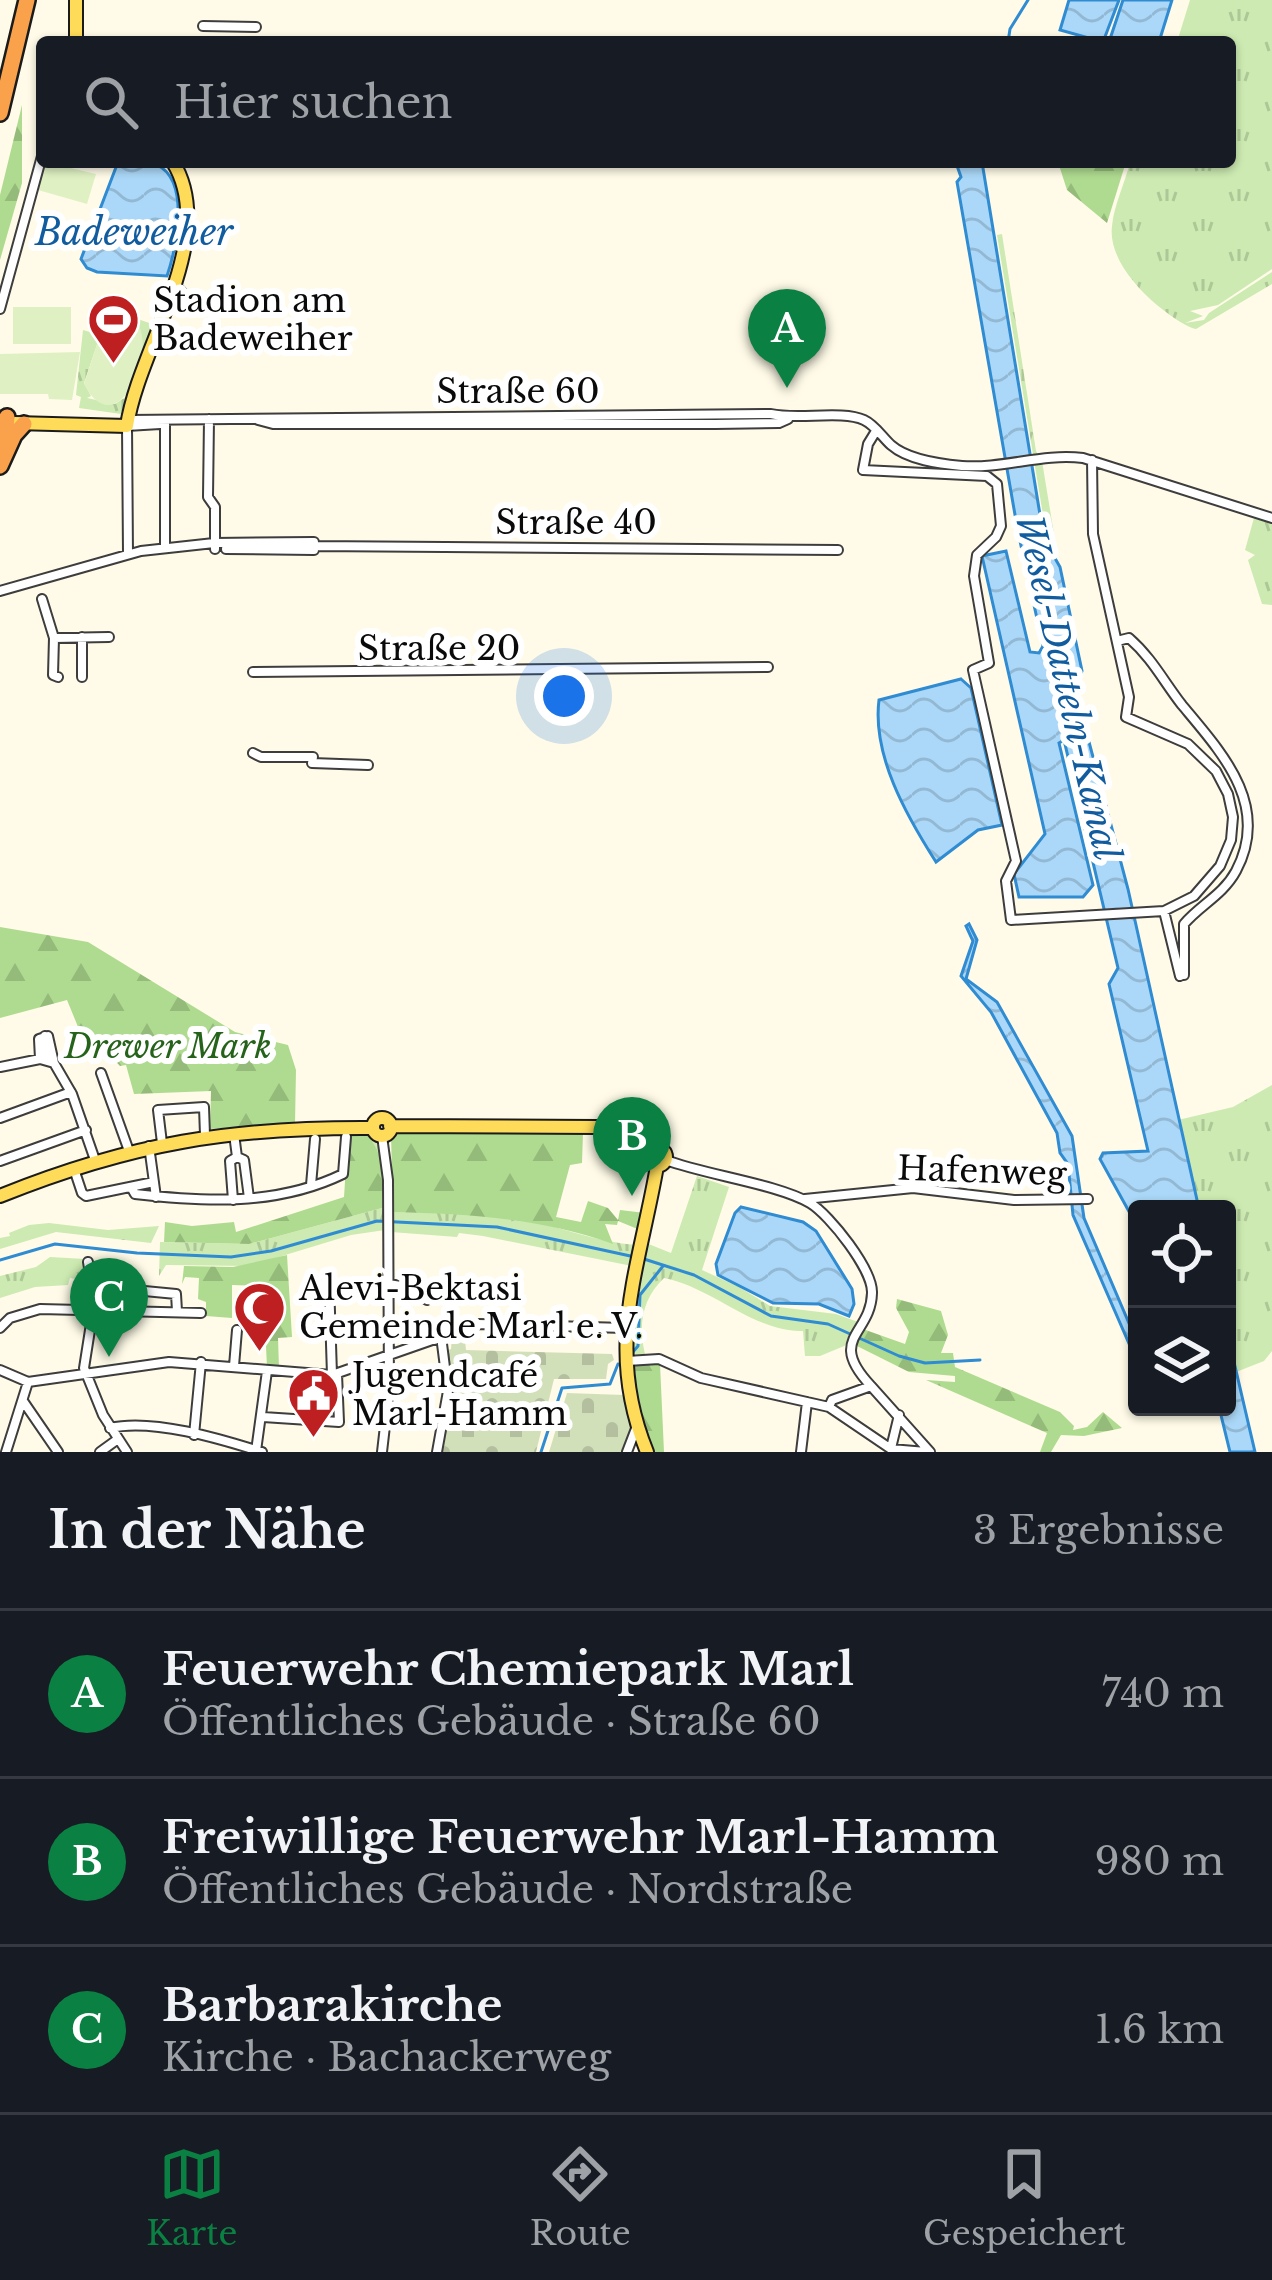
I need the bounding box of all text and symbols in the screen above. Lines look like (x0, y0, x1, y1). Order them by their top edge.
search box (36, 36, 1236, 168)
icon: search (78, 69, 144, 135)
text: Hier suchen (174, 74, 452, 130)
water label: Badeweiher (33, 210, 234, 255)
place label: Stadion am Badeweiher (153, 280, 353, 359)
pin: A (748, 289, 826, 388)
sports icon: Stadion am Badeweiher (86, 291, 142, 365)
street label: Straße 60 (436, 371, 600, 412)
street label: Straße 40 (495, 502, 657, 543)
water label: Wesel-Datteln-Kanal (1006, 510, 1130, 865)
street label: Straße 20 (358, 628, 520, 669)
your location (534, 666, 594, 726)
park label: Drewer Mark (63, 1026, 272, 1067)
pin: B (593, 1097, 671, 1196)
street label: Hafenweg (897, 1148, 1069, 1194)
map controls (1128, 1200, 1236, 1416)
button: locate (1128, 1200, 1236, 1308)
pin: C (70, 1258, 148, 1357)
place label: Alevi-Bektasi Gemeinde Marl e. V. (298, 1268, 643, 1347)
mosque icon: Alevi-Bektasi Gemeinde Marl e. V. (232, 1279, 288, 1353)
button: layers (1128, 1308, 1236, 1416)
place label: Jugendcafé Marl-Hamm (348, 1355, 567, 1434)
public building icon: Jugendcafé Marl-Hamm (285, 1366, 341, 1440)
text: In der Nähe (48, 1499, 366, 1562)
text: 3 Ergebnisse (973, 1506, 1224, 1555)
text: Feuerwehr Chemiepark Marl (162, 1641, 854, 1697)
text: A (71, 1669, 103, 1718)
text: 740 m (1101, 1669, 1224, 1718)
text: Öffentliches Gebäude · Straße 60 (162, 1697, 821, 1746)
text: Freiwillige Feuerwehr Marl-Hamm (162, 1809, 999, 1865)
text: B (71, 1837, 103, 1886)
text: 980 m (1094, 1837, 1224, 1886)
text: Öffentliches Gebäude · Nordstraße (162, 1865, 853, 1914)
text: Barbarakirche (162, 1977, 503, 2033)
text: C (71, 2005, 103, 2054)
text: 1.6 km (1095, 2005, 1224, 2054)
text: Kirche · Bachackerweg (162, 2033, 611, 2082)
tab: Karte (146, 2141, 237, 2254)
tab: Route (530, 2141, 631, 2254)
tab: Gespeichert (923, 2141, 1126, 2254)

